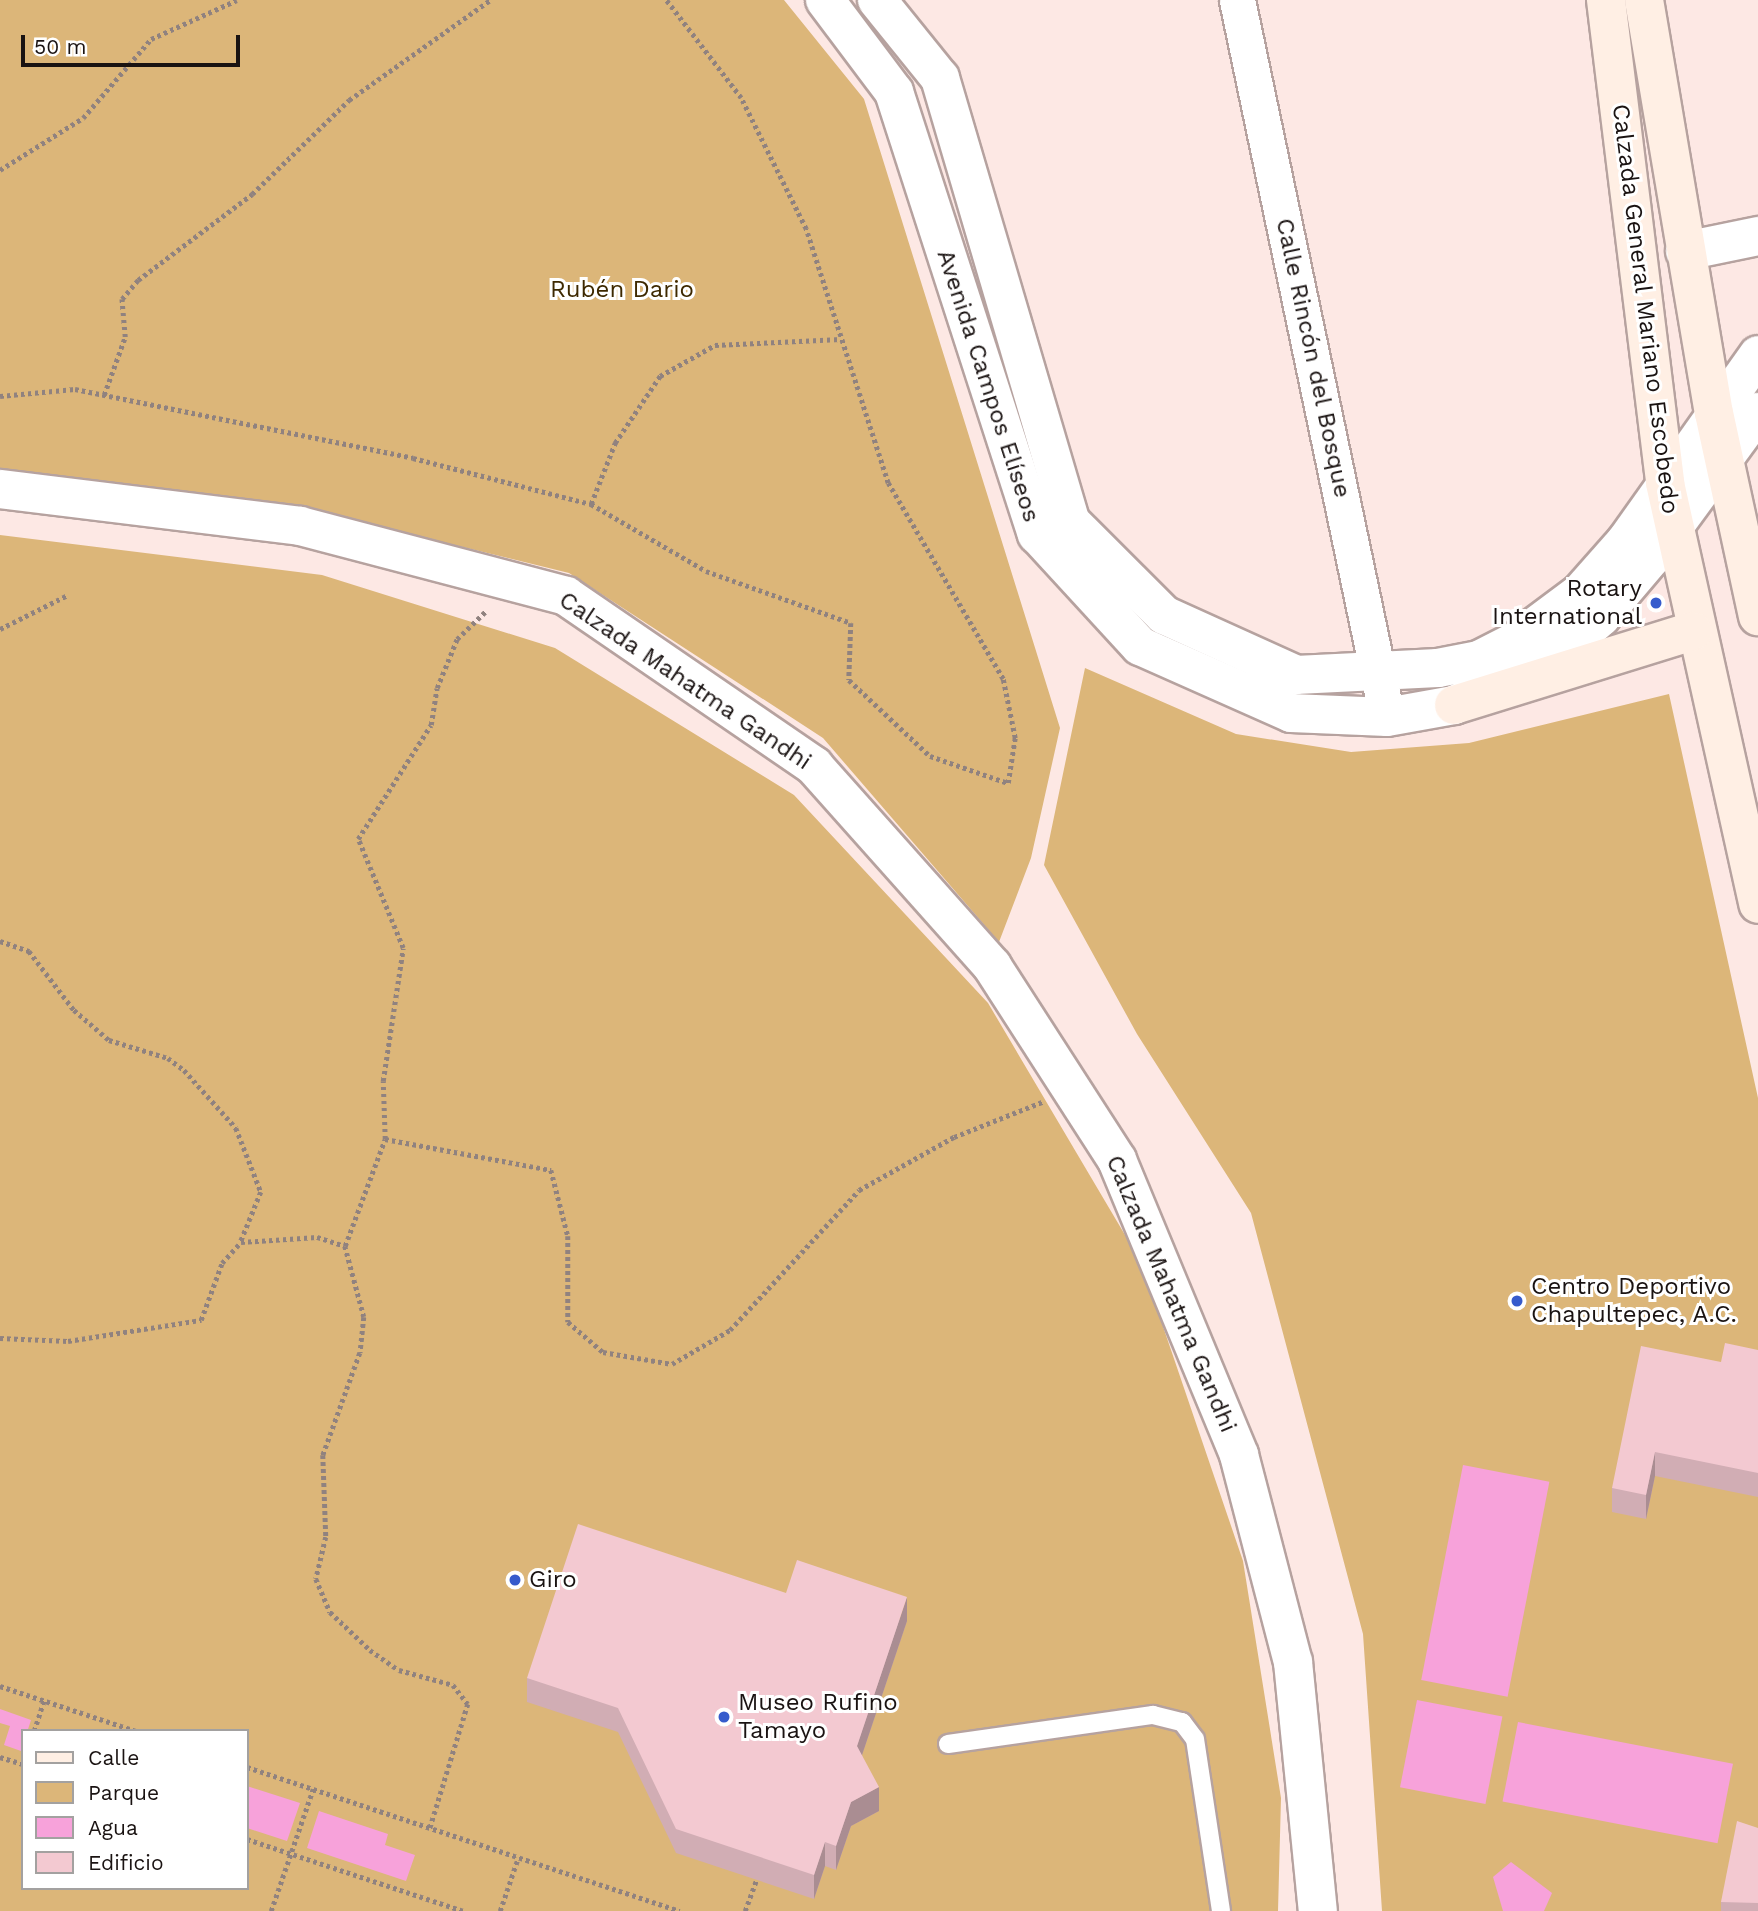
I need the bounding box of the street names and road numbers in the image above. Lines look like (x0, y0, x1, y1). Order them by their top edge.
street label: Calzada General Mariano Escobedo (1605, 102, 1685, 516)
street label: Calle Rincón del Bosque (1269, 215, 1357, 501)
street label: Avenida Campos Elíseos (930, 246, 1046, 526)
street label: Calzada Mahatma Gandhi (553, 585, 817, 777)
street label: Calzada Mahatma Gandhi (1099, 1151, 1243, 1437)

